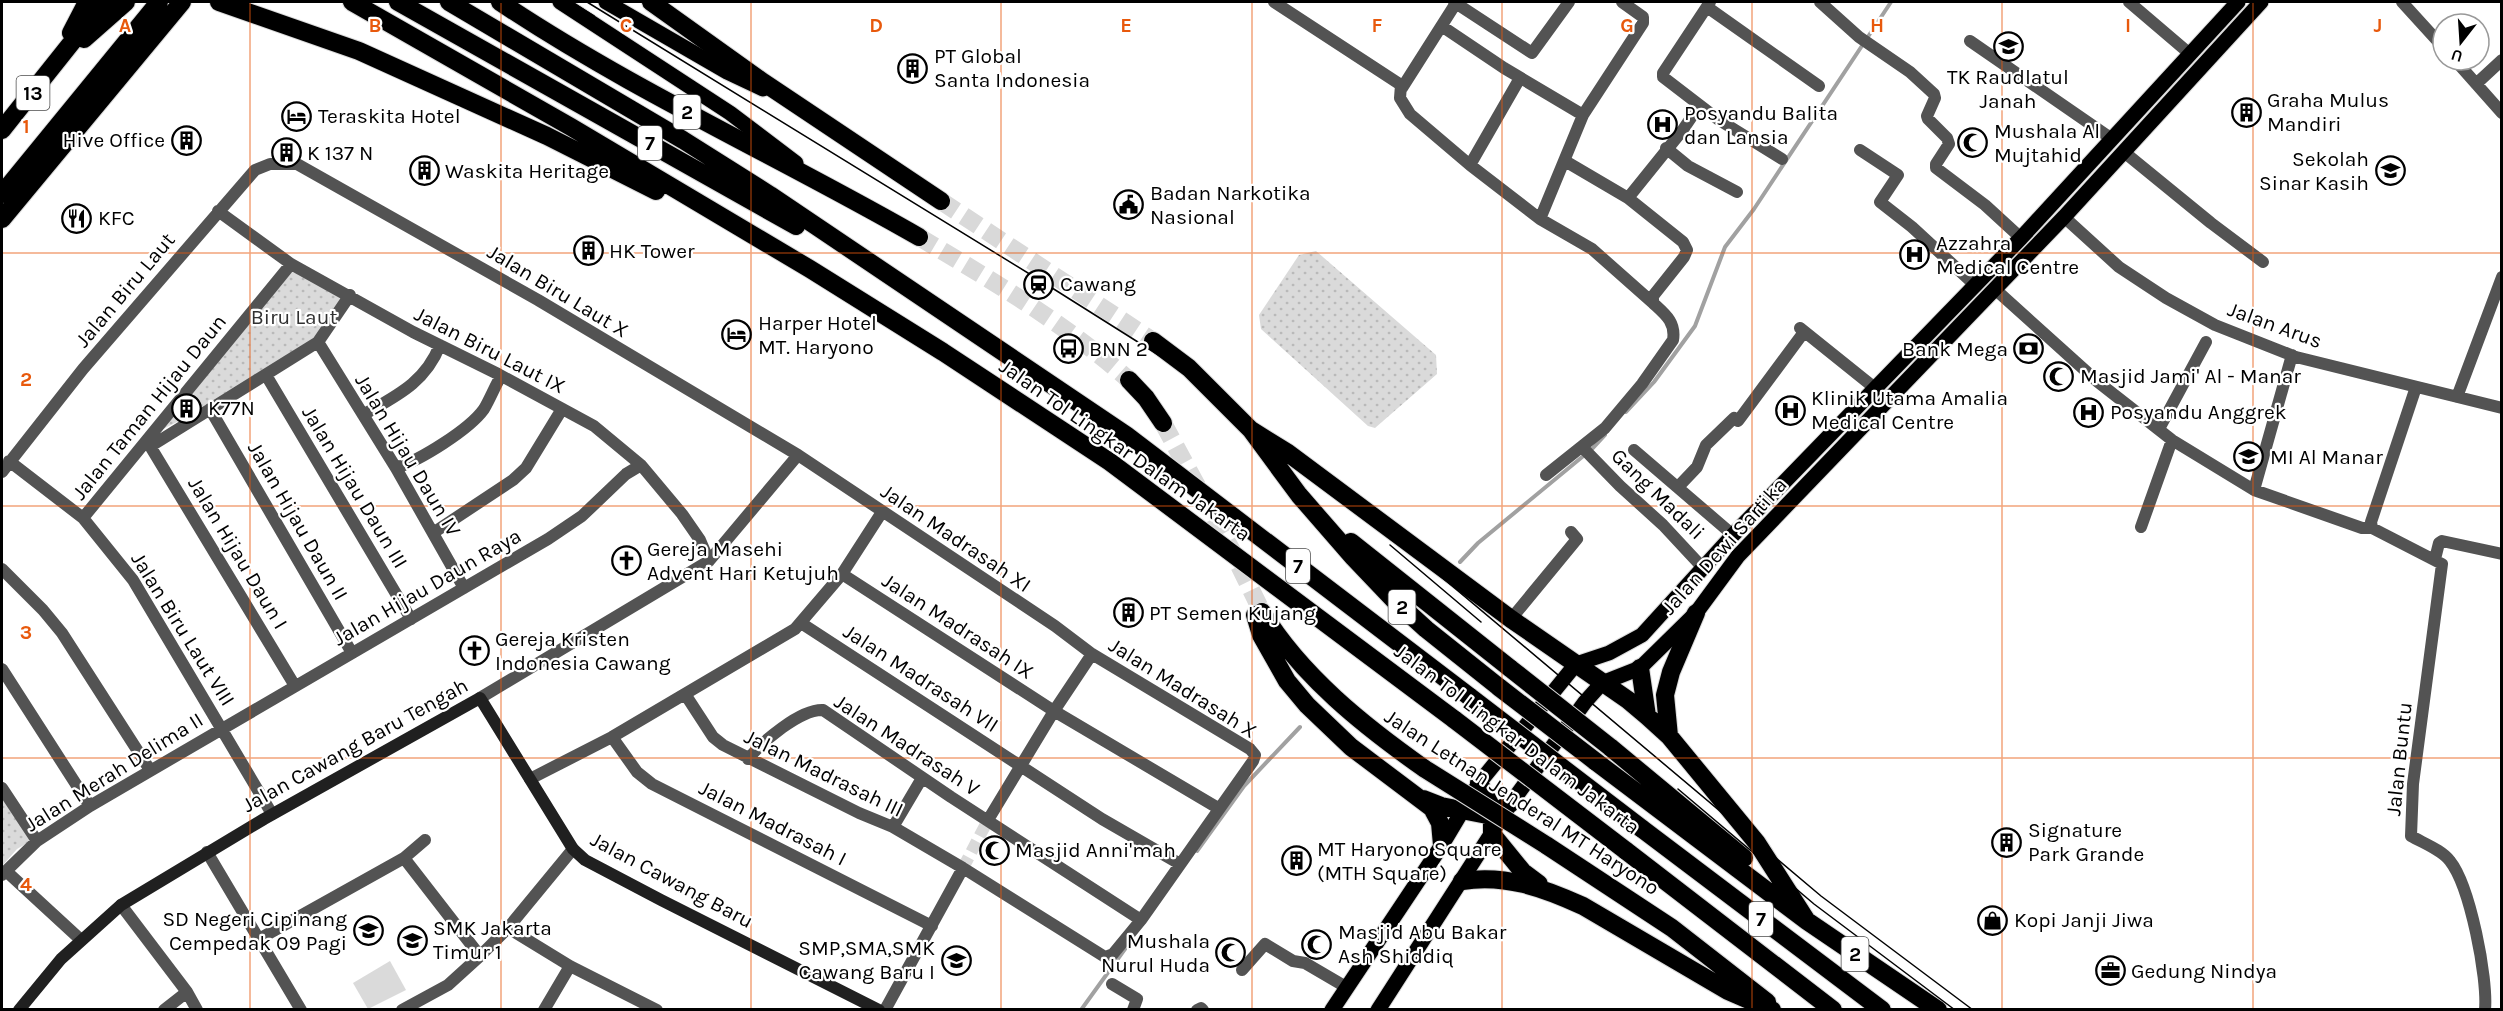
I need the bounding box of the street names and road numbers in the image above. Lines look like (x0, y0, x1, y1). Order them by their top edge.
road number: 13 (16, 76, 50, 110)
road number: 2 (674, 95, 700, 129)
road number: 7 (638, 126, 662, 160)
street label: Jalan Biru Laut (70, 228, 180, 352)
street label: Jalan Biru Laut X (483, 239, 633, 343)
street label: Jalan Arus (2225, 297, 2325, 353)
street label: Jalan Biru Laut IX (411, 302, 569, 398)
street label: Jalan Taman Hijau Daun (67, 310, 231, 504)
street label: Jalan Tol Lingkar Dalam Jakarta (995, 354, 1255, 546)
street label: Jalan Hijau Daun IV (350, 370, 466, 541)
street label: Jalan Hijau Daun III (297, 401, 413, 573)
street label: Jalan Hijau Daun II (242, 437, 354, 605)
street label: Gang Madali (1606, 444, 1710, 544)
street label: Jalan Hijau Daun I (183, 473, 293, 633)
street label: Jalan Dewi Sartika (1656, 473, 1792, 619)
street label: Jalan Madrasah XI (876, 479, 1036, 597)
street label: Jalan Hijau Daun Raya (329, 523, 525, 651)
street label: Jalan Biru Laut VIII (126, 548, 240, 710)
road number: 7 (1286, 549, 1310, 583)
street label: Jalan Madrasah IX (878, 568, 1038, 684)
road number: 2 (1388, 590, 1416, 624)
street label: Jalan Madrasah VII (839, 619, 1003, 737)
street label: Jalan Madrasah X (1105, 633, 1261, 743)
street label: Jalan Tol Lingkar Dalam Jakarta (1390, 639, 1644, 839)
street label: Jalan Cawang Baru Tengah (238, 673, 472, 817)
street label: Jalan Madrasah V (830, 689, 984, 801)
street label: Jalan Buntu (2381, 701, 2417, 817)
street label: Jalan Letnan Jenderal MT Haryono (1380, 704, 1664, 900)
street label: Jalan Merah Delima II (21, 707, 207, 837)
street label: Jalan Madrasah III (740, 724, 908, 822)
street label: Jalan Madrasah I (695, 775, 851, 871)
street label: Jalan Cawang Baru (587, 827, 757, 933)
road number: 7 (1749, 902, 1773, 936)
road number: 2 (1842, 937, 1868, 971)

